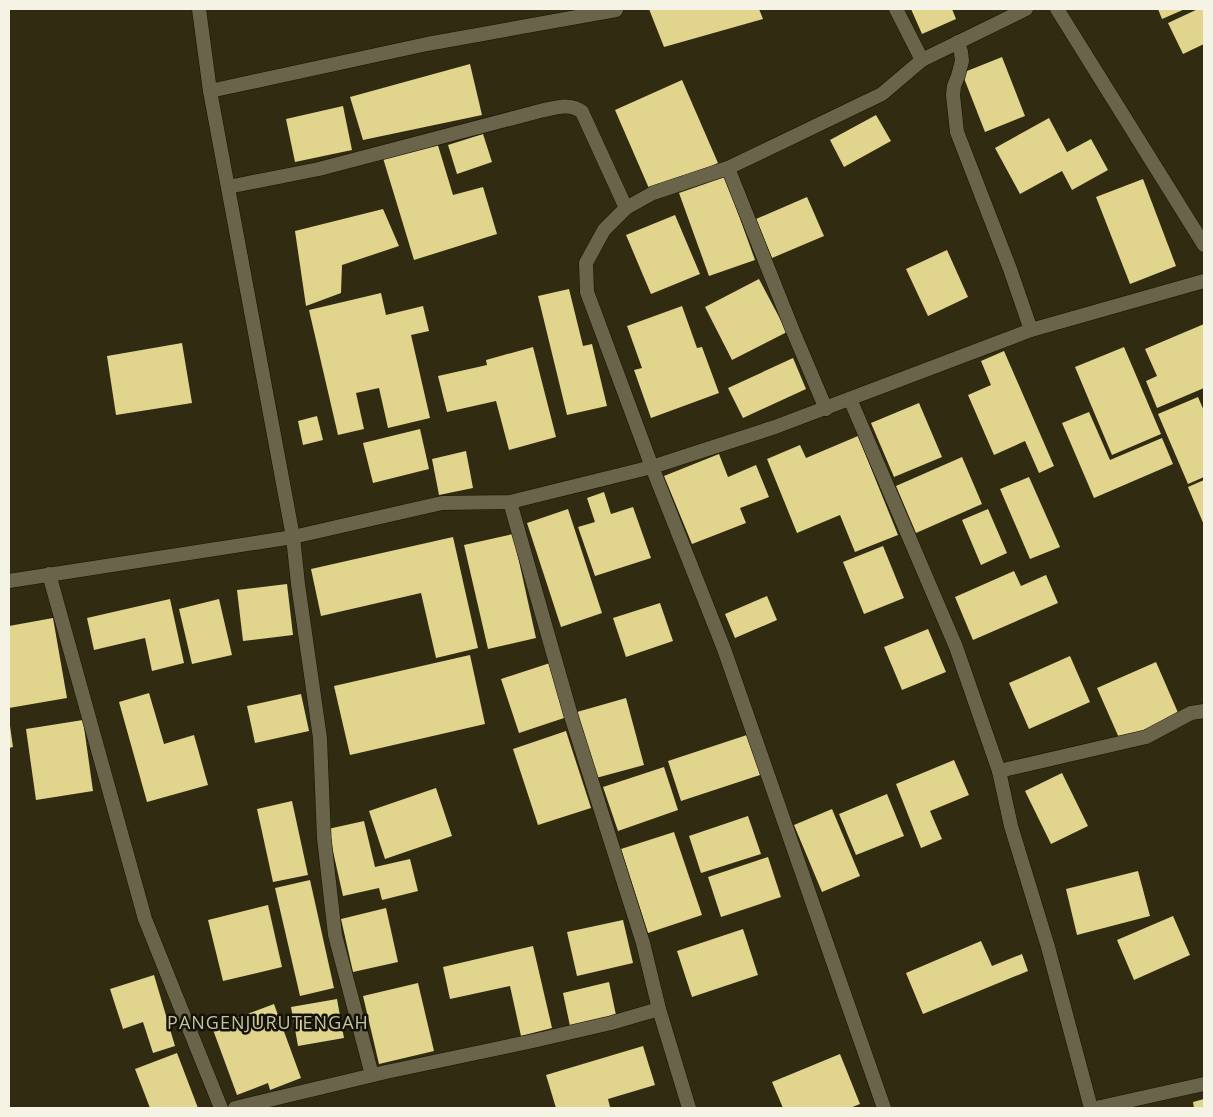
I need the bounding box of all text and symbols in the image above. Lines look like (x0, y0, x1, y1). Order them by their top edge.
district label: PANGENJURUTENGAH (167, 1010, 369, 1034)

